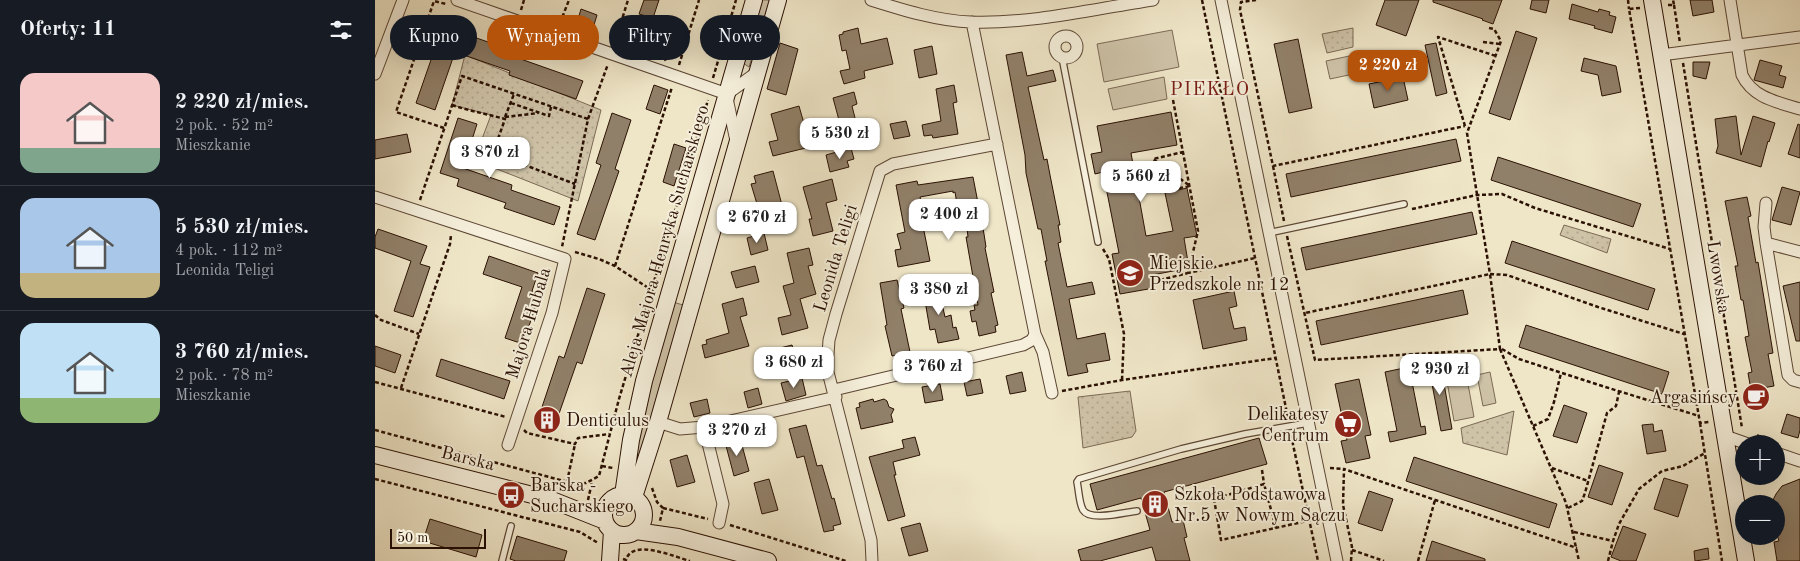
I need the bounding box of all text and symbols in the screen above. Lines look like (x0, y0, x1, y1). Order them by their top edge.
chip: Kupno (390, 15, 477, 60)
chip: Wynajem (487, 15, 599, 60)
chip: Filtry (609, 15, 690, 60)
chip: Nowe (700, 15, 780, 60)
icon: filters (327, 16, 355, 44)
text: Oferty: 11 (20, 19, 116, 40)
pin: 2 220 zł (1336, 49, 1440, 92)
text: 2 220 zł (1359, 58, 1417, 74)
district label: PIEKŁO (1170, 81, 1250, 100)
text: 2 220 zł/mies. (175, 92, 309, 113)
icon: home (60, 93, 120, 153)
street label: Aleja Majora Henryka Sucharskiego (617, 103, 713, 380)
text: 2 pok. · 52 m² (175, 118, 273, 134)
pin: 5 530 zł (788, 118, 892, 160)
text: 5 530 zł (811, 126, 869, 142)
pin: 3 870 zł (438, 136, 542, 179)
text: Mieszkanie (175, 138, 251, 154)
text: 3 870 zł (461, 145, 519, 161)
pin: 5 560 zł (1089, 160, 1193, 203)
text: 5 560 zł (1112, 169, 1170, 185)
pin: 2 400 zł (897, 198, 1001, 241)
pin: 2 670 zł (705, 202, 809, 244)
street label: Leonida Teligi (811, 202, 861, 314)
text: 2 400 zł (920, 207, 978, 223)
text: 2 670 zł (728, 210, 786, 226)
text: 5 530 zł/mies. (175, 217, 309, 238)
icon: home (60, 218, 120, 278)
street label: Lwowska (1703, 239, 1733, 315)
text: 4 pok. · 112 m² (175, 243, 282, 259)
place label: Miejskie Przedszkole nr 12 (1149, 255, 1289, 294)
school or university icon: Miejskie Przedszkole nr 12 (1115, 258, 1145, 288)
text: Leonida Teligi (175, 263, 274, 279)
street label: Majora Hubala (503, 265, 554, 381)
pin: 3 380 zł (887, 274, 991, 316)
text: 3 380 zł (910, 282, 968, 298)
text: 3 760 zł/mies. (175, 342, 309, 363)
icon: home (60, 343, 120, 403)
pin: 3 680 zł (742, 346, 846, 389)
pin: 3 760 zł (881, 350, 985, 393)
pin: 2 930 zł (1388, 354, 1492, 396)
text: 3 680 zł (765, 355, 823, 371)
text: 3 760 zł (904, 359, 962, 375)
text: 2 930 zł (1411, 362, 1469, 378)
text: 2 pok. · 78 m² (175, 368, 273, 384)
cafe icon: Argasińscy (1741, 382, 1771, 412)
text: Mieszkanie (175, 388, 251, 404)
place label: Argasińscy (1650, 389, 1737, 407)
building icon: Denticulus (532, 405, 562, 435)
place label: Delikatesy Centrum (1247, 406, 1329, 445)
supermarket icon: Delikatesy Centrum (1333, 409, 1363, 439)
place label: Denticulus (566, 412, 649, 430)
pin: 3 270 zł (685, 414, 789, 457)
text: 3 270 zł (708, 423, 766, 439)
map controls (1735, 435, 1785, 545)
button: + (1735, 435, 1785, 485)
street label: Barska (439, 444, 497, 474)
place label: Barska - Sucharskiego (530, 477, 634, 516)
bus stop icon: Barska - Sucharskiego (496, 480, 526, 510)
place label: Szkoła Podstawowa Nr.5 w Nowym Sączu (1174, 486, 1346, 525)
building icon: Szkoła Podstawowa Nr.5 w Nowym Sączu (1140, 489, 1170, 519)
button: − (1735, 495, 1785, 545)
scale bar (390, 526, 486, 549)
text: 50 m (397, 531, 428, 545)

